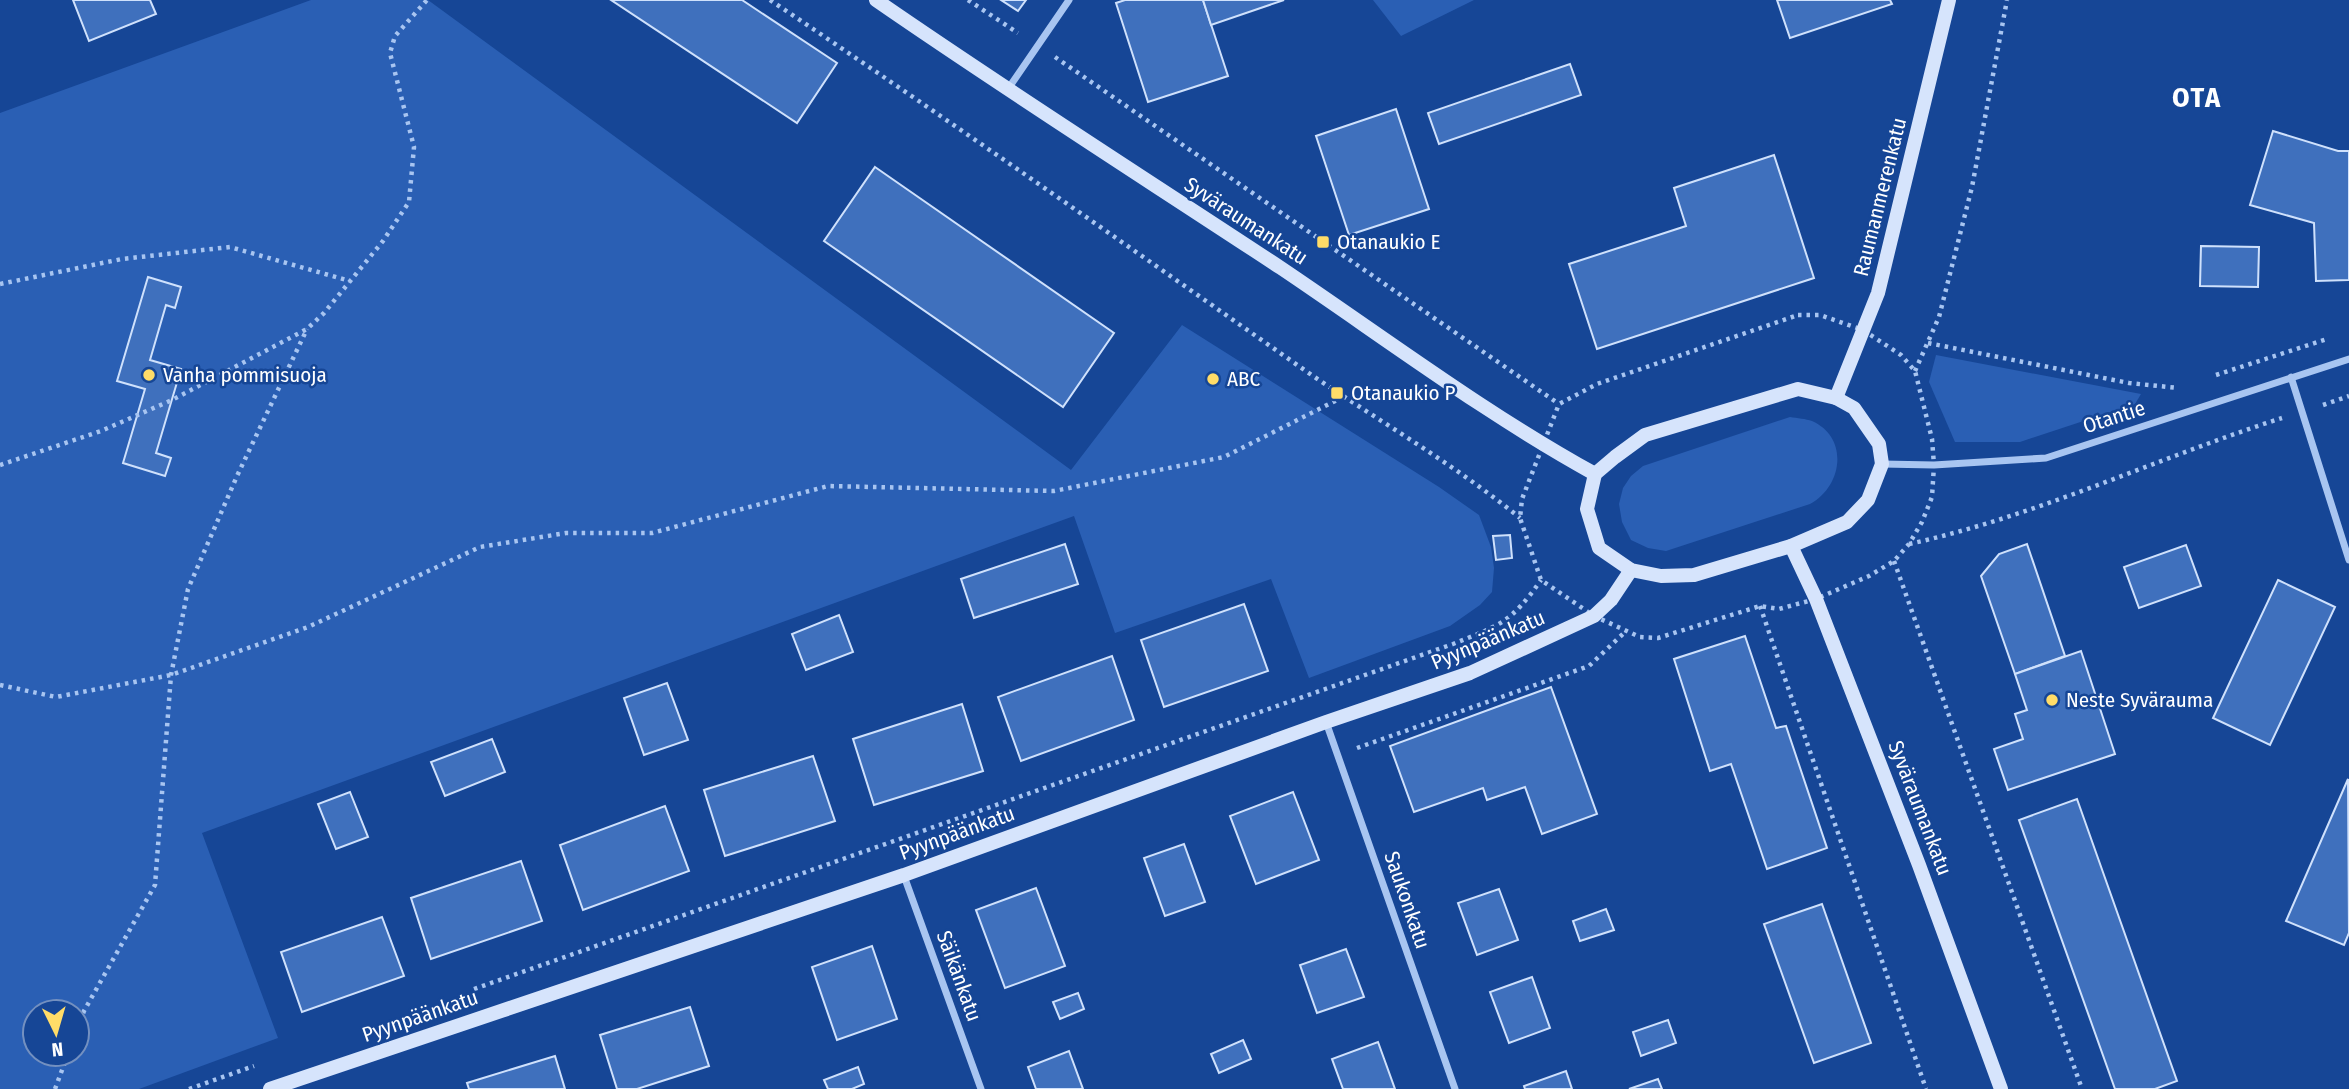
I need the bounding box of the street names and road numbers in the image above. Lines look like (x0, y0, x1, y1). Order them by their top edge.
street label: Raumanmerenkatu (1848, 115, 1912, 279)
street label: Syväraumankatu (1179, 171, 1313, 271)
street label: Otantie (2080, 395, 2148, 439)
street label: Pyynpäänkatu (1427, 604, 1549, 676)
street label: Syväraumankatu (1882, 737, 1958, 879)
street label: Pyynpäänkatu (896, 800, 1018, 866)
street label: Saukonkatu (1378, 848, 1436, 952)
street label: Säikänkatu (931, 927, 987, 1025)
street label: Pyynpäänkatu (359, 984, 481, 1048)

